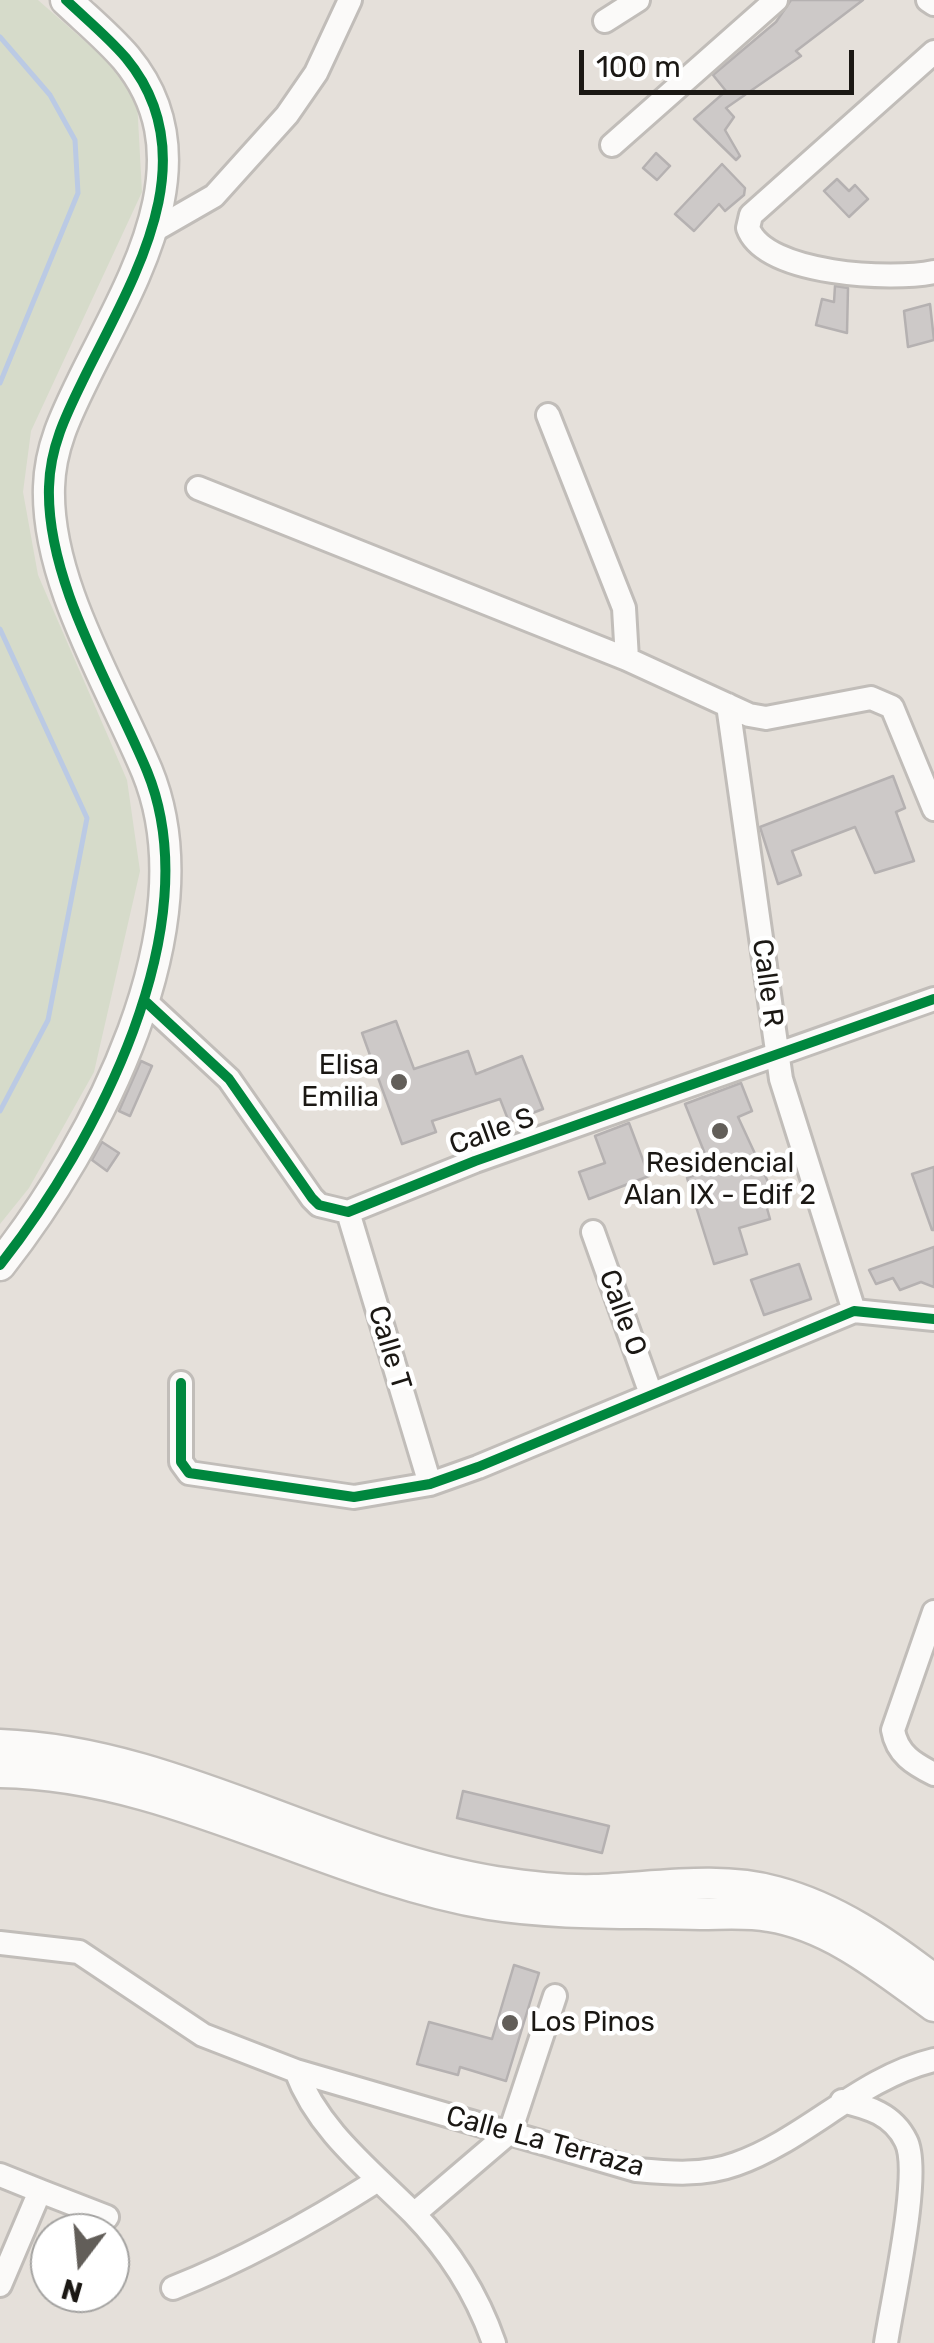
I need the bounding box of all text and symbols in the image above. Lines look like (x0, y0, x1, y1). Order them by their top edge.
scale bar (584, 30, 859, 92)
text: 100 m (596, 49, 681, 85)
street label: Calle R (744, 937, 790, 1029)
place label: Elisa Emilia (301, 1049, 379, 1115)
marker: Elisa Emilia (388, 1071, 410, 1093)
street label: Calle S (445, 1101, 539, 1163)
marker: Residencial Alan IX - Edif 2 (709, 1120, 731, 1142)
place label: Residencial Alan IX - Edif 2 (624, 1147, 816, 1213)
street label: Calle O (591, 1265, 653, 1361)
street label: Calle T (360, 1302, 418, 1394)
place label: Los Pinos (530, 2006, 655, 2040)
marker: Los Pinos (499, 2012, 521, 2034)
street label: Calle La Terraza (442, 2099, 648, 2185)
north arrow (30, 2213, 130, 2313)
text: N (58, 2272, 86, 2309)

